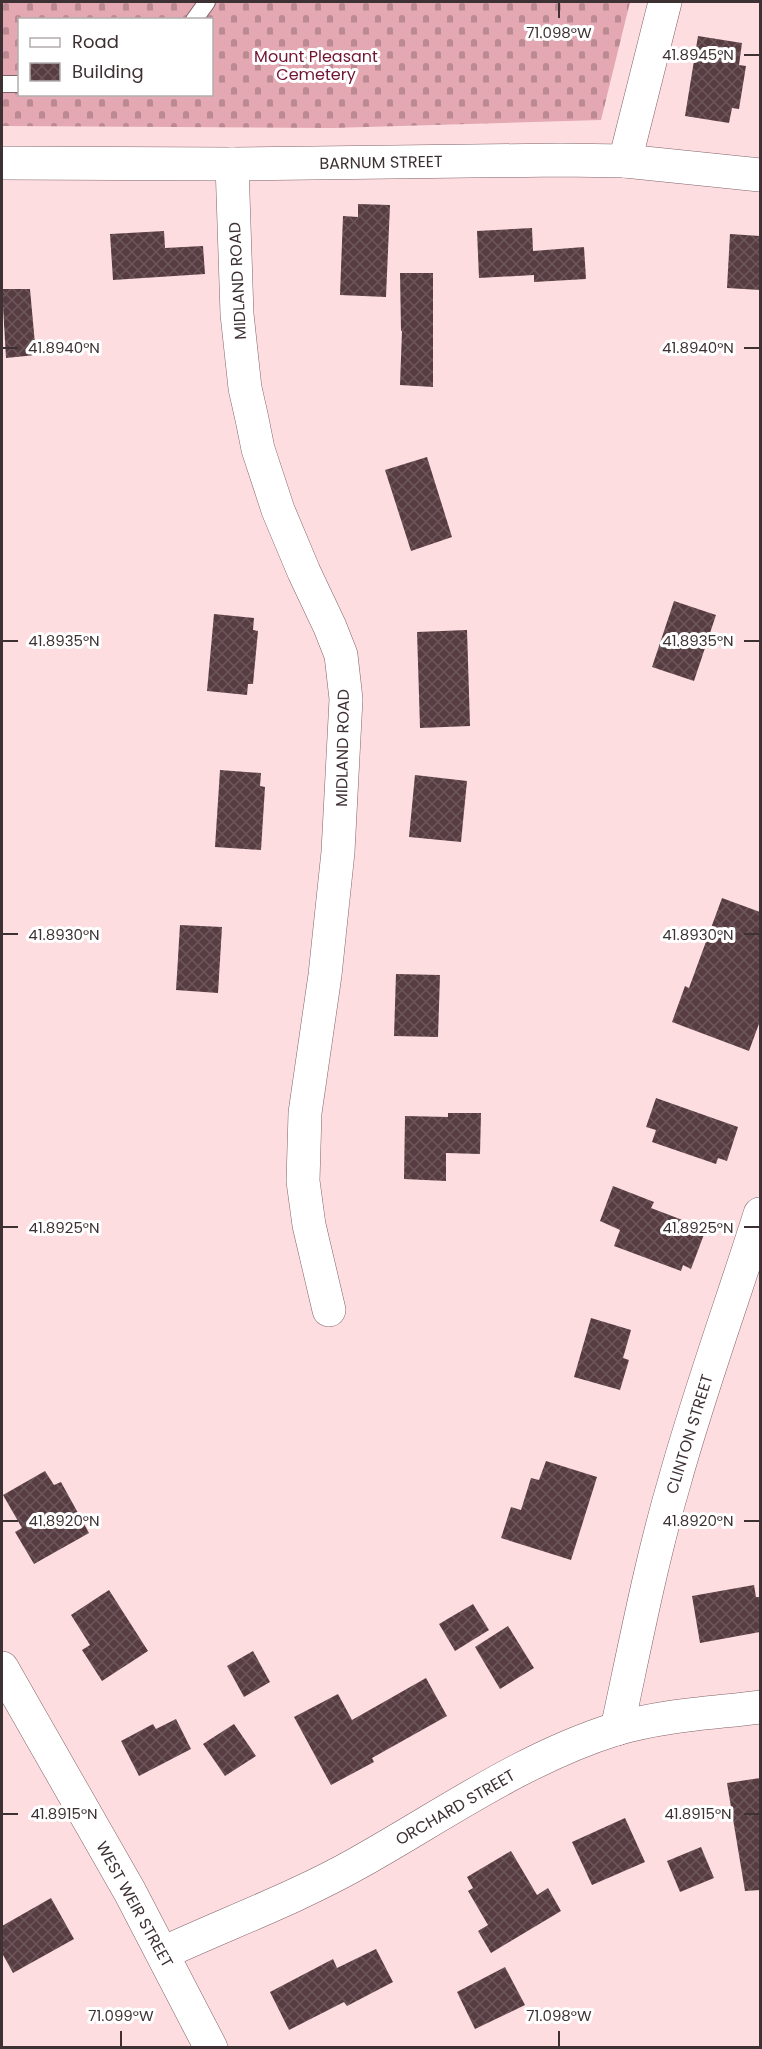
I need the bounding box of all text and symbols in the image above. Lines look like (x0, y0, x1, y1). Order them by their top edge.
legend (18, 18, 213, 96)
text: 71.098°W (526, 22, 592, 43)
text: Road (72, 29, 119, 54)
text: 41.8945°N (662, 44, 734, 65)
park label: Mount Pleasant Cemetery (254, 45, 378, 86)
text: Building (72, 59, 144, 84)
street label: BARNUM STREET (319, 150, 443, 175)
street label: MIDLAND ROAD (223, 221, 252, 340)
text: 41.8940°N (28, 337, 100, 358)
text: 41.8940°N (662, 337, 734, 358)
text: 41.8935°N (28, 630, 100, 651)
text: 41.8935°N (662, 630, 734, 651)
street label: MIDLAND ROAD (330, 689, 355, 807)
text: 41.8930°N (28, 924, 100, 945)
text: 41.8930°N (662, 924, 734, 945)
text: 41.8925°N (28, 1217, 100, 1238)
text: 41.8925°N (662, 1217, 734, 1238)
street label: CLINTON STREET (660, 1371, 719, 1497)
text: 41.8920°N (28, 1510, 100, 1531)
text: 41.8920°N (662, 1510, 734, 1531)
street label: ORCHARD STREET (391, 1764, 520, 1851)
text: 41.8915°N (30, 1803, 98, 1824)
text: 41.8915°N (664, 1803, 732, 1824)
street label: WEST WEIR STREET (90, 1837, 179, 1972)
text: 71.099°W (88, 2005, 154, 2026)
text: 71.098°W (526, 2005, 592, 2026)

